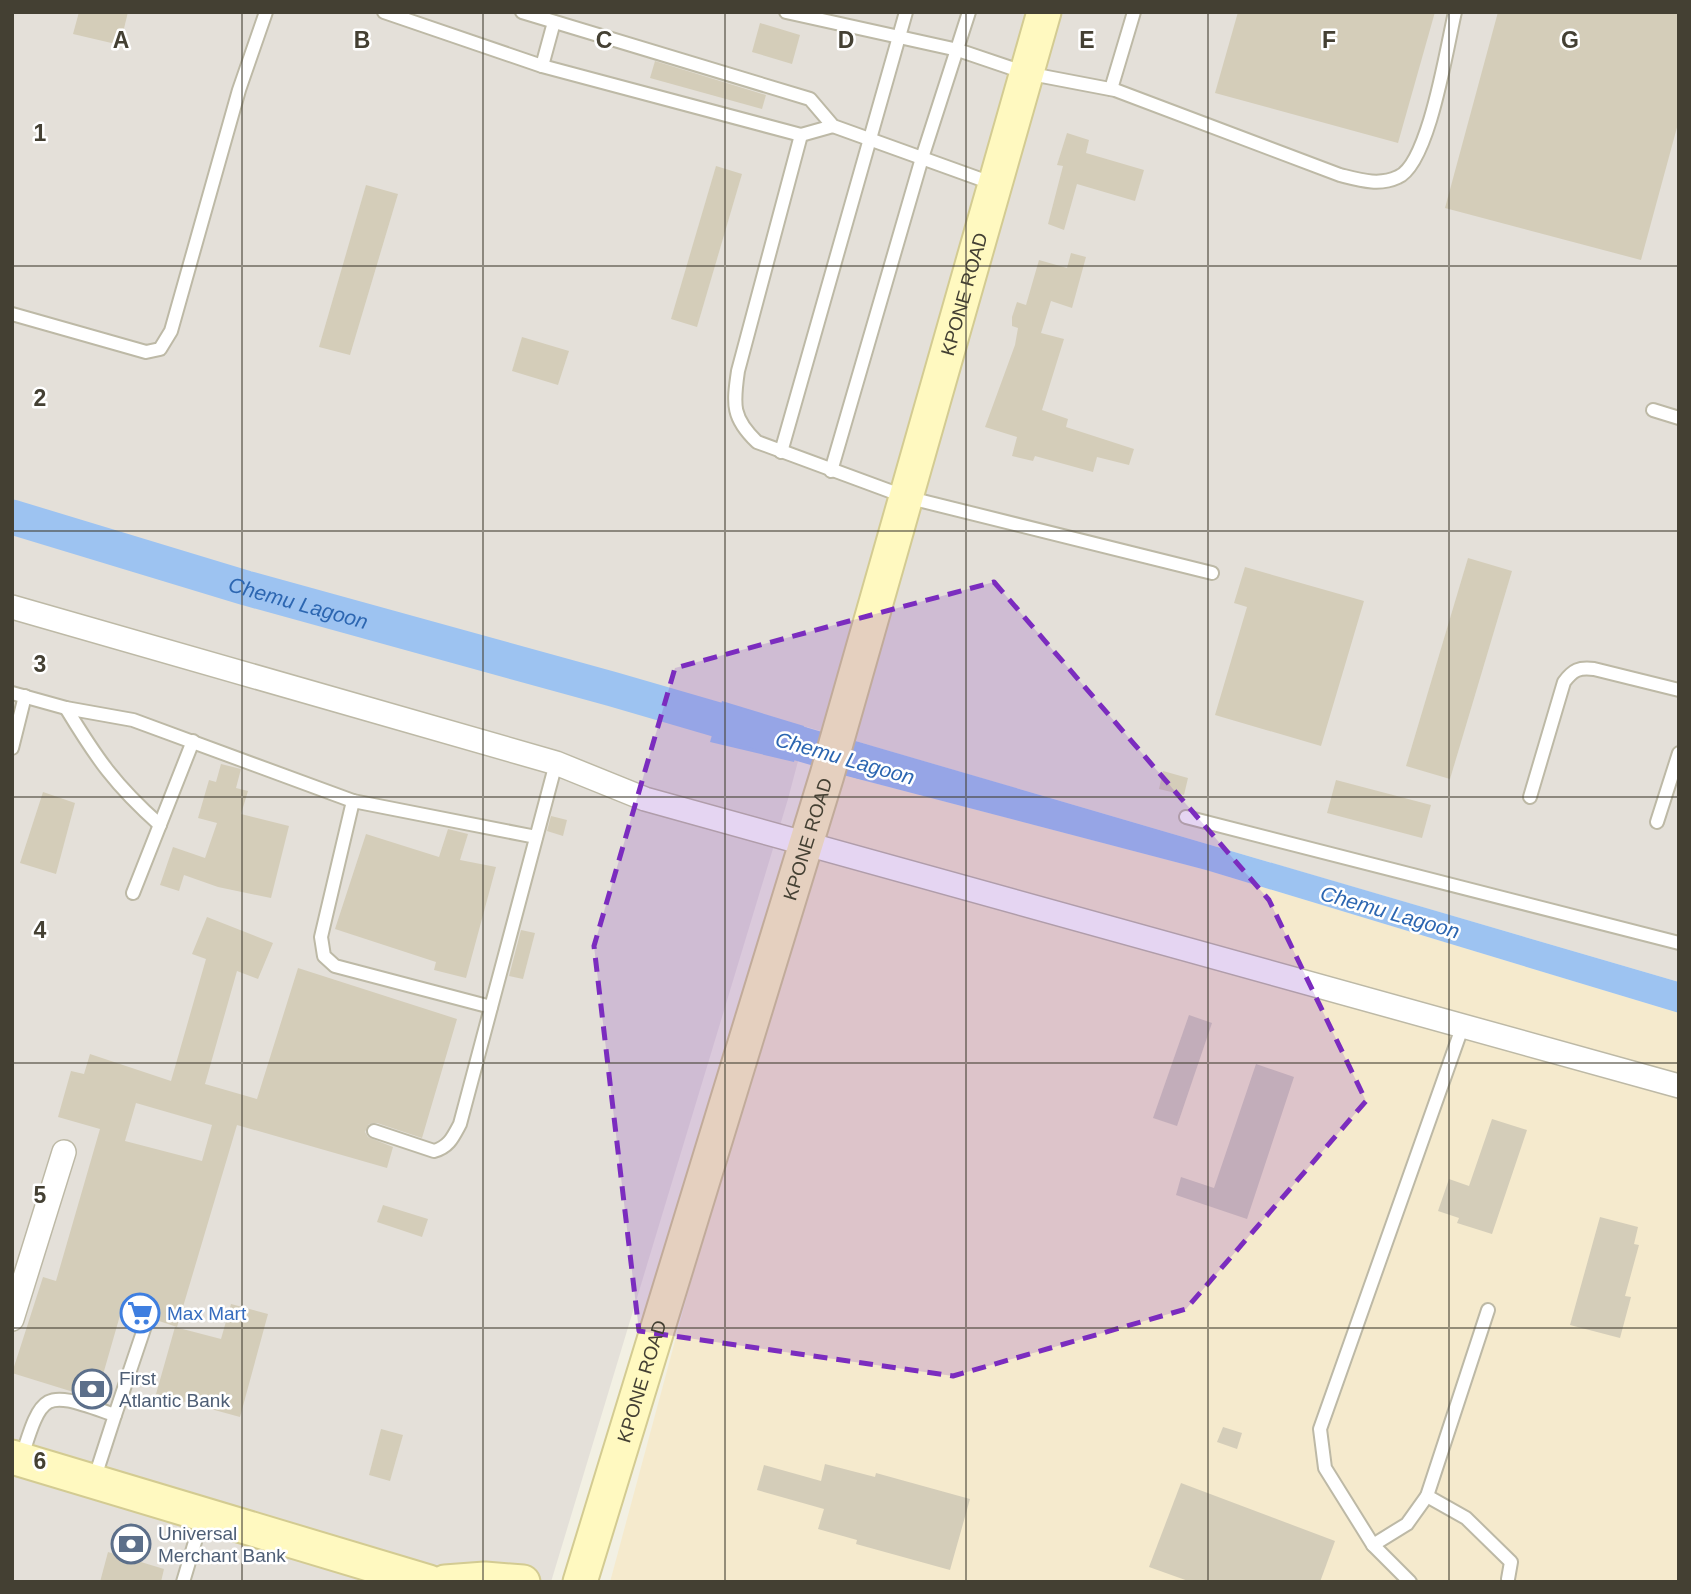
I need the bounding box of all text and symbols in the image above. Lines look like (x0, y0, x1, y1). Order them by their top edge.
text: A (113, 27, 129, 53)
text: B (354, 27, 370, 53)
text: C (596, 27, 612, 53)
text: D (838, 27, 854, 53)
text: E (1079, 27, 1095, 53)
text: F (1322, 27, 1336, 53)
text: G (1561, 27, 1579, 53)
text: 1 (34, 120, 47, 146)
street label: KPONE ROAD (936, 230, 991, 358)
text: 2 (34, 385, 46, 411)
water label: Chemu Lagoon (226, 572, 371, 633)
text: 3 (34, 651, 46, 677)
water label: Chemu Lagoon (773, 727, 917, 789)
street label: KPONE ROAD (779, 775, 836, 903)
water label: Chemu Lagoon (1318, 881, 1462, 943)
text: 4 (34, 917, 47, 943)
text: 5 (34, 1182, 47, 1208)
supermarket icon: Max Mart (119, 1292, 161, 1334)
place label: Max Mart (167, 1303, 247, 1324)
street label: KPONE ROAD (613, 1317, 670, 1445)
bank icon: First Atlantic Bank (71, 1368, 113, 1410)
place label: First Atlantic Bank (119, 1368, 230, 1411)
text: 6 (34, 1448, 46, 1474)
bank icon: Universal Merchant Bank (110, 1523, 152, 1565)
place label: Universal Merchant Bank (158, 1523, 286, 1566)

